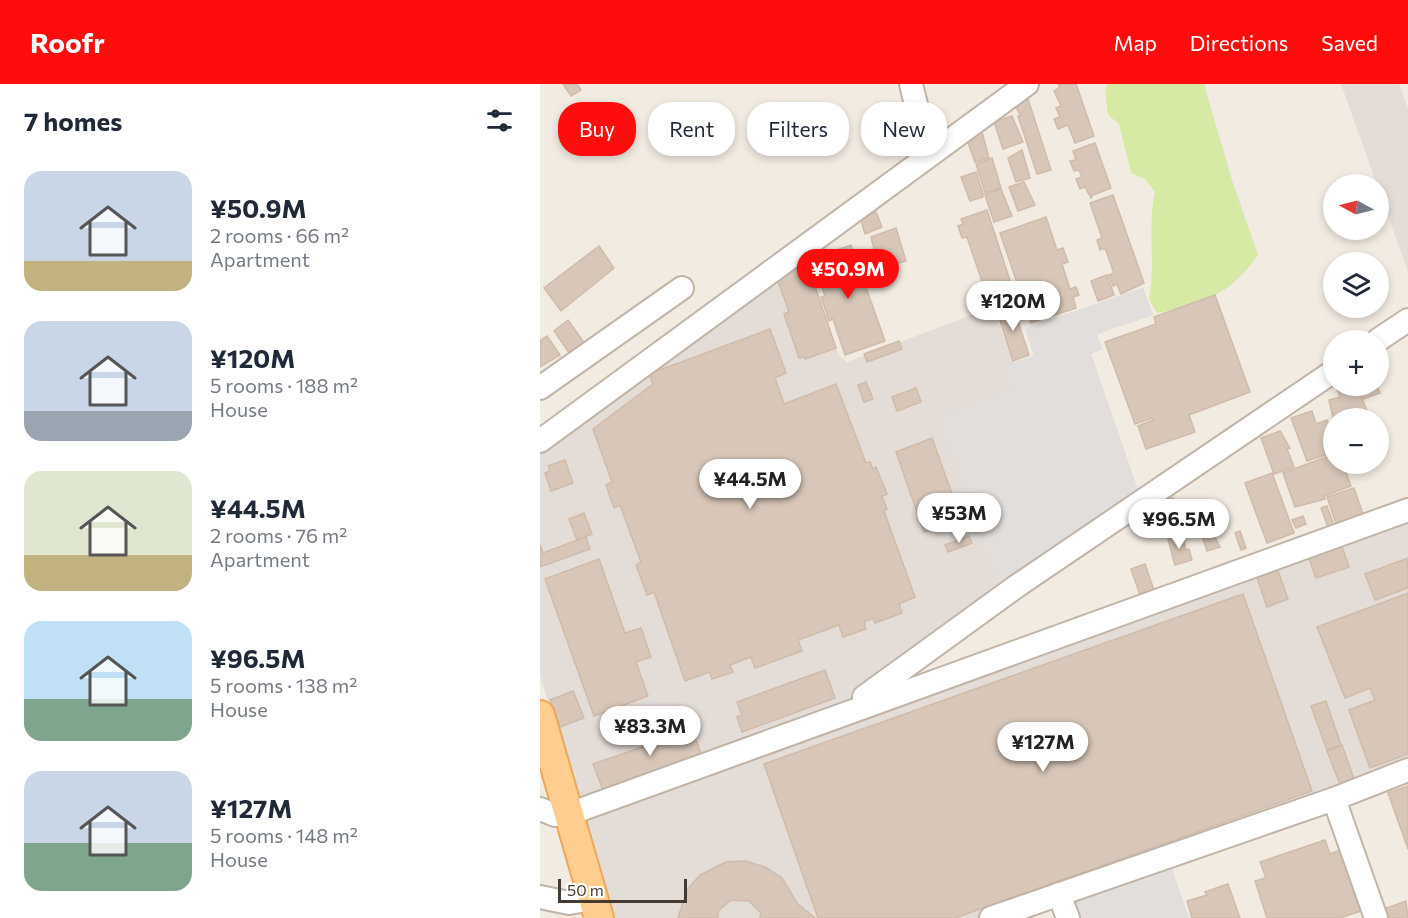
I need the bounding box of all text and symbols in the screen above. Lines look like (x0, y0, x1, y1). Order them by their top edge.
text: Roofr (30, 25, 105, 59)
text: Map (1114, 30, 1157, 55)
text: Directions (1190, 30, 1288, 55)
text: Saved (1321, 30, 1378, 55)
chip: Buy (558, 102, 636, 156)
chip: Rent (648, 102, 735, 156)
chip: Filters (747, 102, 849, 156)
chip: New (861, 102, 947, 156)
icon: filters (483, 104, 516, 137)
text: 7 homes (24, 105, 122, 136)
north arrow (1323, 174, 1389, 240)
map controls (1323, 174, 1389, 474)
text: ¥50.9M (210, 192, 307, 223)
icon: home (72, 195, 144, 267)
text: 2 rooms · 66 m² (210, 223, 349, 247)
text: Apartment (210, 247, 310, 271)
pin: ¥50.9M (799, 249, 897, 300)
button: layers (1323, 252, 1389, 318)
text: ¥50.9M (811, 256, 885, 280)
pin: ¥120M (971, 281, 1055, 332)
text: ¥120M (980, 288, 1046, 312)
button: + (1323, 330, 1389, 396)
text: ¥120M (210, 342, 295, 373)
icon: home (72, 345, 144, 417)
text: 5 rooms · 188 m² (210, 373, 358, 397)
text: House (210, 397, 268, 421)
button: − (1323, 408, 1389, 474)
pin: ¥44.5M (701, 459, 799, 510)
text: ¥44.5M (713, 466, 787, 490)
text: ¥44.5M (210, 492, 306, 523)
pin: ¥53M (923, 493, 995, 544)
icon: home (72, 495, 144, 567)
pin: ¥96.5M (1130, 499, 1228, 550)
text: ¥53M (931, 500, 987, 524)
text: ¥96.5M (1142, 506, 1216, 530)
text: 2 rooms · 76 m² (210, 523, 347, 547)
text: Apartment (210, 547, 310, 571)
text: ¥96.5M (210, 642, 305, 673)
icon: home (72, 645, 144, 717)
text: 5 rooms · 138 m² (210, 673, 357, 697)
text: House (210, 697, 268, 721)
pin: ¥83.3M (601, 706, 699, 757)
text: ¥83.3M (614, 713, 686, 737)
pin: ¥127M (1001, 722, 1085, 773)
text: ¥127M (1011, 729, 1075, 753)
text: ¥127M (210, 792, 292, 823)
icon: home (72, 795, 144, 867)
text: 5 rooms · 148 m² (210, 823, 358, 847)
text: House (210, 847, 268, 871)
scale bar (558, 876, 687, 904)
text: 50 m (567, 880, 604, 899)

